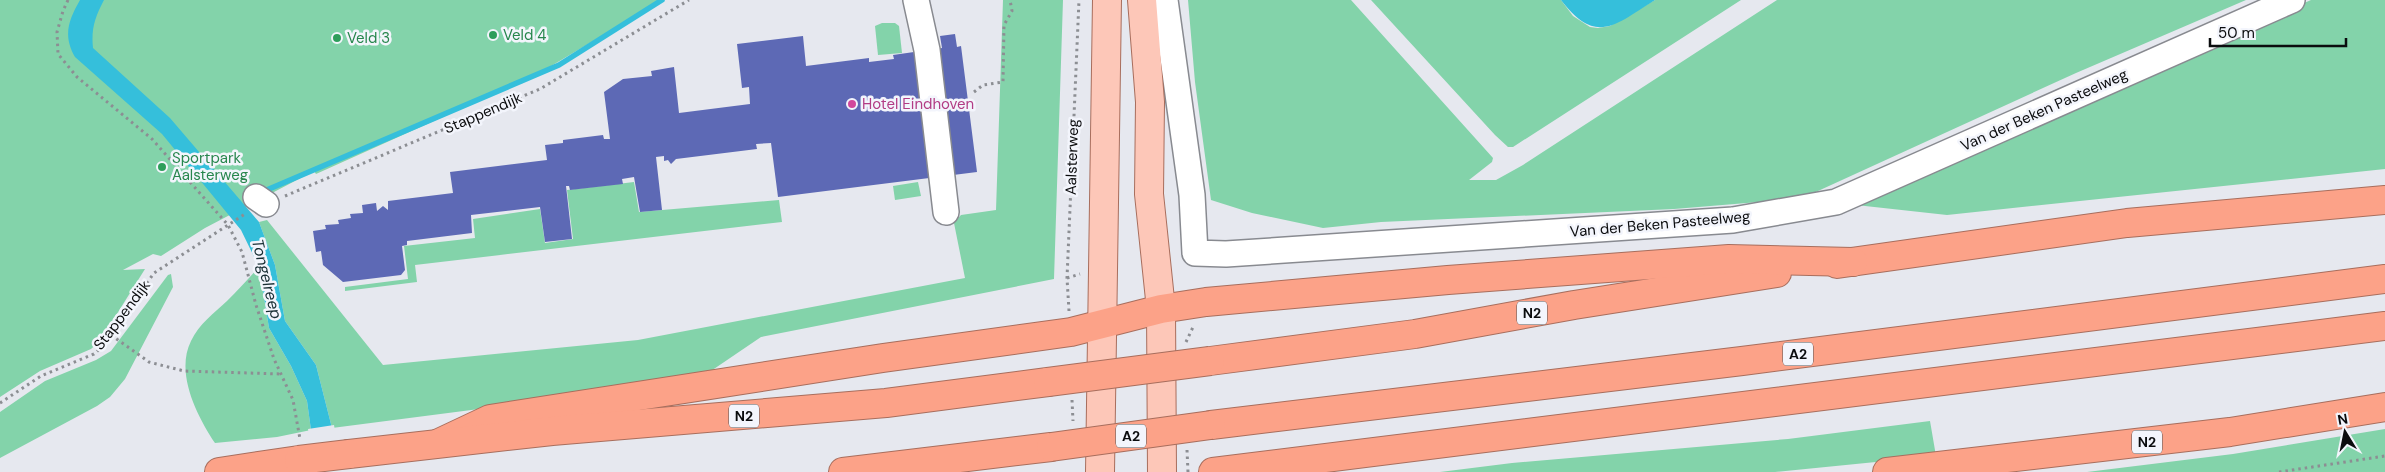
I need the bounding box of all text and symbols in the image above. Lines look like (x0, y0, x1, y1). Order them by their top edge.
scale bar (2210, 15, 2346, 47)
text: 50 m (2218, 23, 2255, 43)
place label: Veld 4 (503, 25, 546, 45)
place label: Veld 3 (347, 28, 390, 48)
marker: Veld 4 (487, 29, 499, 41)
marker: Veld 3 (331, 32, 343, 44)
street label: Van der Beken Pasteelweg (1957, 64, 2131, 156)
street label: Stappendijk (441, 87, 525, 138)
place label: Hotel Eindhoven (862, 94, 974, 114)
marker: Hotel Eindhoven (846, 98, 858, 110)
street label: Aalsterweg (1061, 119, 1083, 195)
place label: Sportpark Aalsterweg (172, 148, 248, 185)
marker: Sportpark Aalsterweg (156, 161, 168, 173)
street label: Van der Beken Pasteelweg (1569, 206, 1751, 242)
water label: Tongelreep (247, 237, 287, 321)
street label: Stappendijk (89, 276, 155, 354)
road number: N2 (1517, 302, 1547, 324)
road number: A2 (1783, 342, 1813, 366)
road number: N2 (729, 404, 759, 428)
north arrow (2320, 407, 2370, 457)
text: N (2336, 409, 2349, 429)
road number: A2 (1116, 424, 1146, 448)
road number: N2 (2132, 431, 2162, 454)

